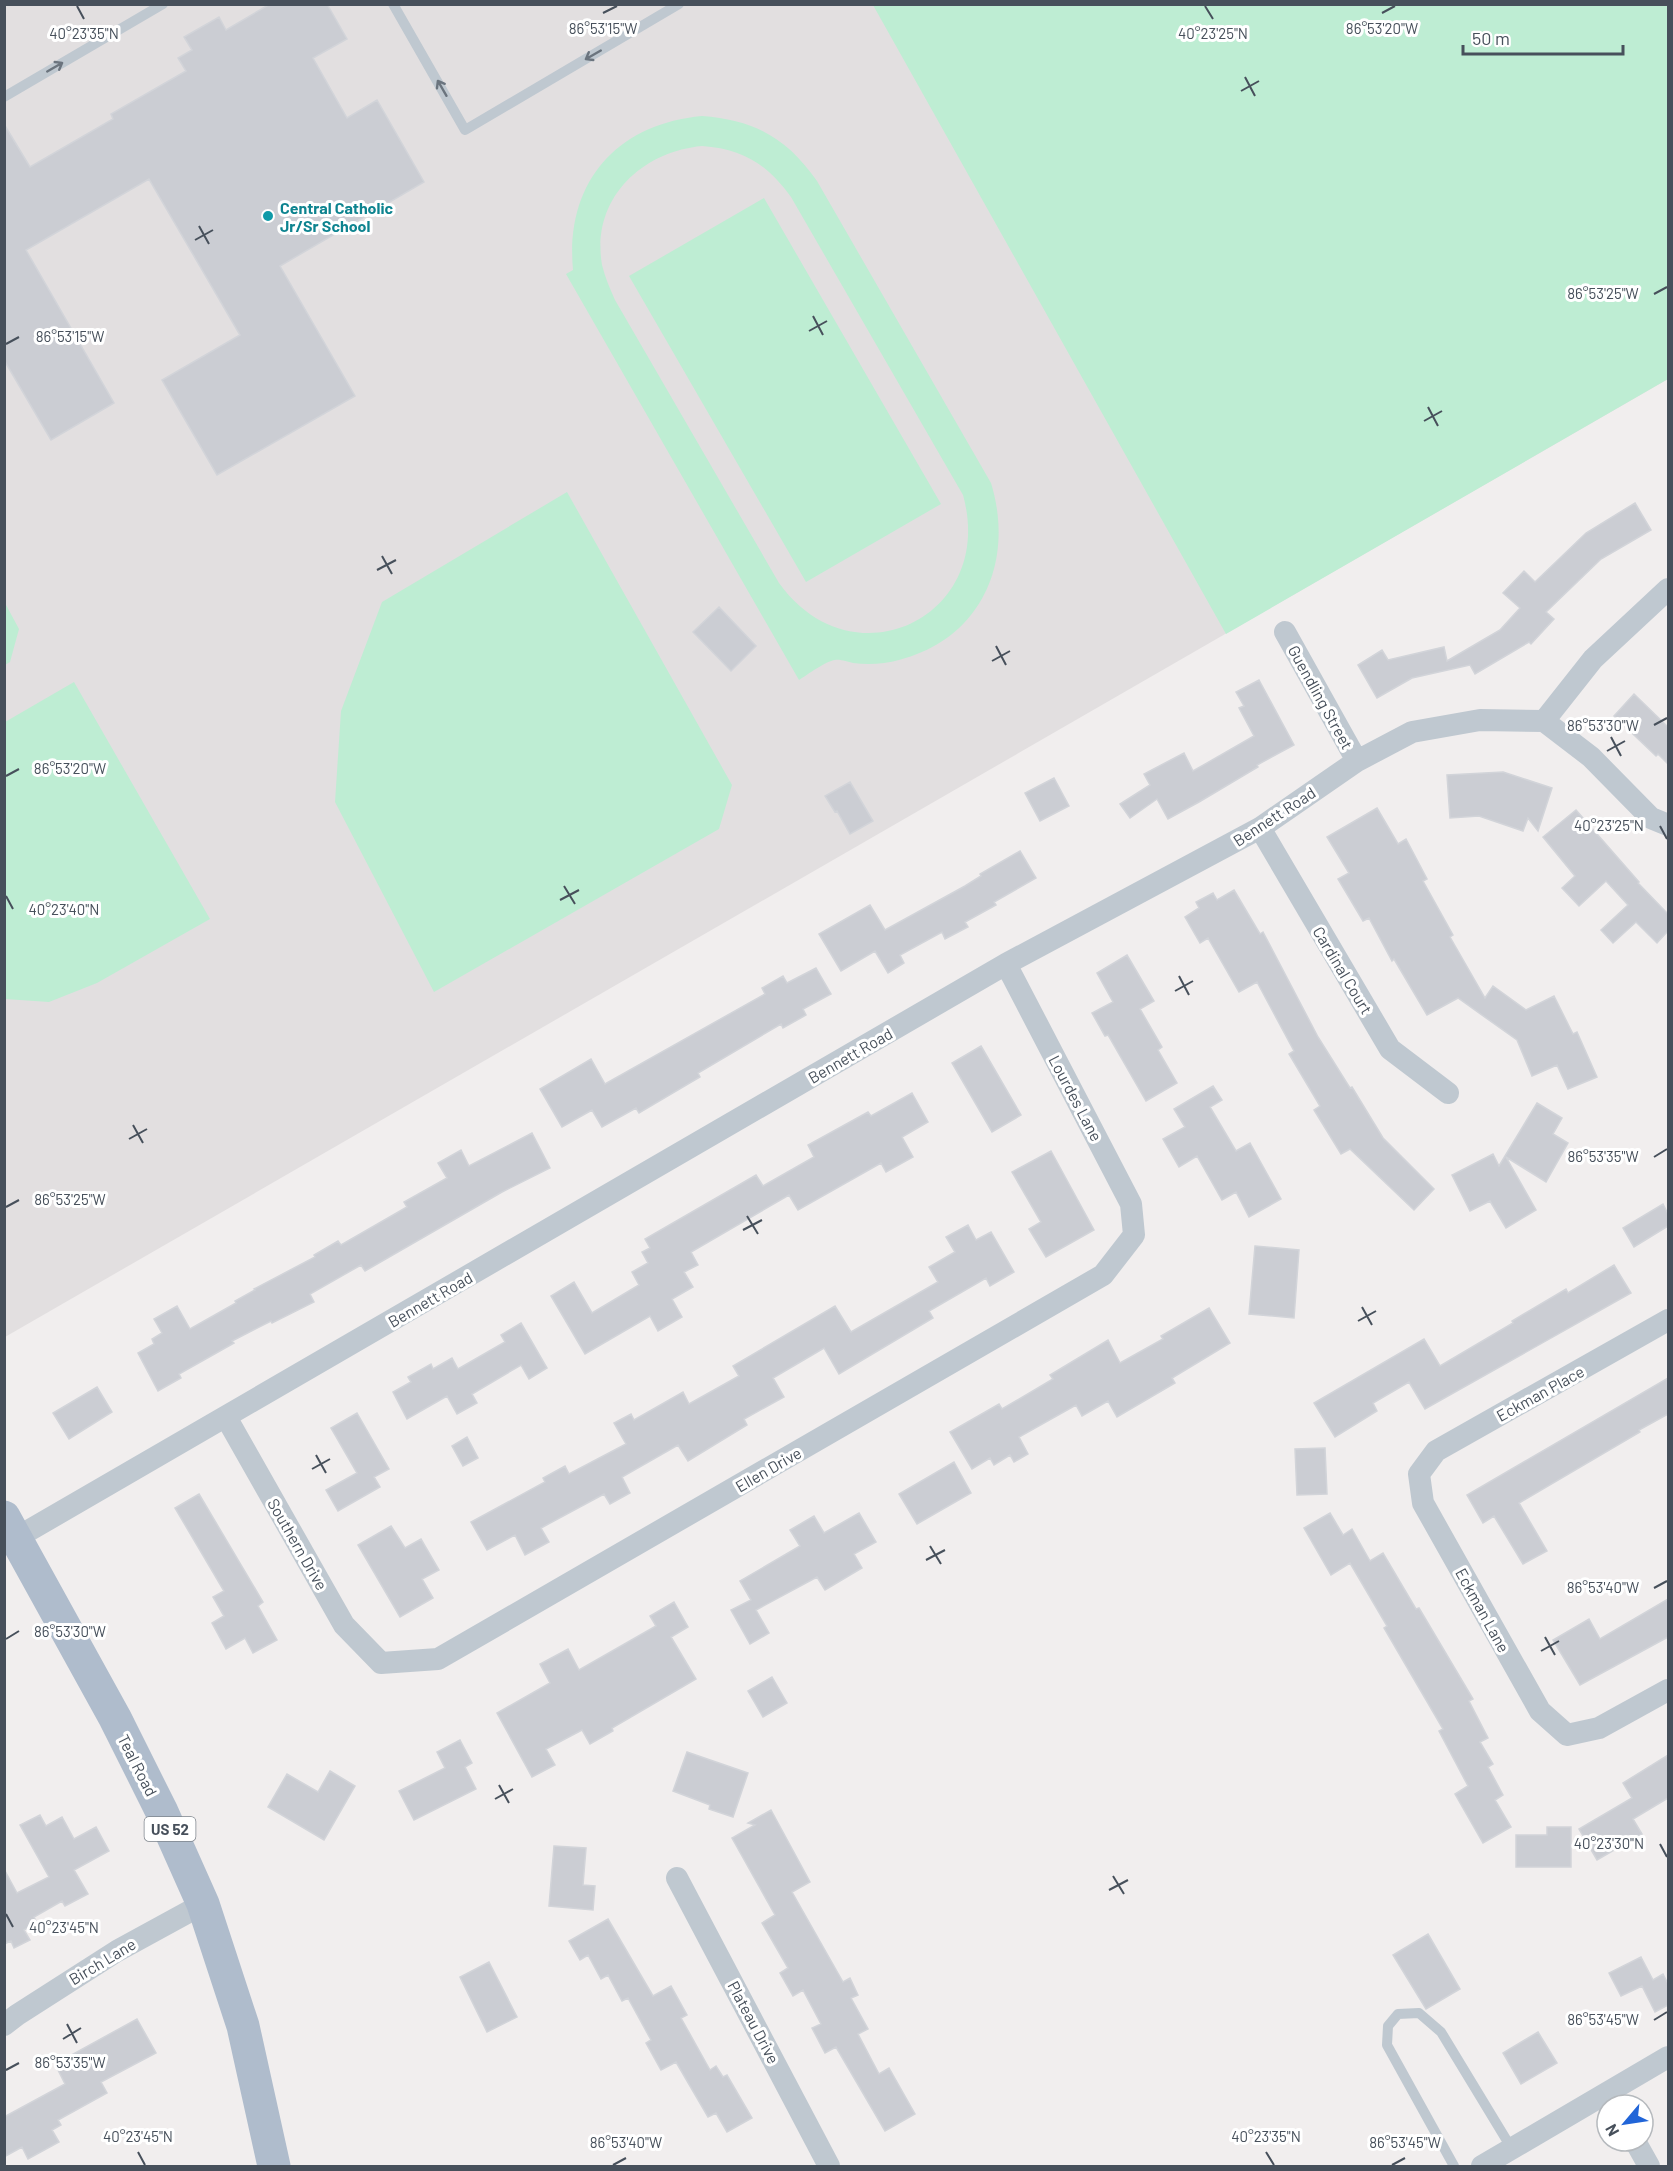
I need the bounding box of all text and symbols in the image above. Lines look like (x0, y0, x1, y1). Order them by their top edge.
scale bar (1463, 18, 1624, 56)
text: 86°53'15"W (569, 19, 637, 37)
text: 86°53'20"W (1346, 19, 1418, 37)
text: 40°23'35"N (49, 24, 119, 42)
text: 40°23'25"N (1178, 24, 1248, 42)
text: 50 m (1472, 27, 1510, 49)
one-way arrow (585, 50, 602, 62)
one-way arrow (46, 61, 63, 73)
one-way arrow (435, 80, 447, 97)
place label: Central Catholic Jr/Sr School (280, 198, 393, 235)
marker: Central Catholic Jr/Sr School (261, 209, 275, 223)
text: 86°53'25"W (1567, 284, 1639, 302)
text: 86°53'15"W (36, 327, 104, 345)
street label: Guendling Street (1285, 642, 1357, 752)
text: 86°53'30"W (1567, 716, 1639, 734)
text: 86°53'20"W (34, 759, 106, 777)
street label: Bennett Road (1229, 782, 1319, 850)
text: 40°23'25"N (1574, 816, 1644, 834)
text: 40°23'40"N (29, 900, 99, 918)
street label: Cardinal Court (1309, 923, 1377, 1017)
street label: Bennett Road (804, 1023, 896, 1087)
street label: Lourdes Lane (1045, 1052, 1107, 1144)
text: 86°53'35"W (1567, 1147, 1639, 1165)
text: 86°53'25"W (34, 1190, 106, 1208)
street label: Bennett Road (384, 1267, 476, 1331)
street label: Eckman Place (1493, 1361, 1587, 1425)
street label: Ellen Drive (732, 1443, 804, 1495)
street label: Southern Drive (264, 1495, 332, 1593)
street label: Eckman Lane (1452, 1564, 1514, 1656)
text: 86°53'40"W (1567, 1578, 1639, 1596)
text: 86°53'30"W (34, 1622, 106, 1640)
street label: Teal Road (114, 1731, 162, 1799)
road number: US 52 (144, 1817, 195, 1841)
text: 40°23'30"N (1574, 1834, 1644, 1852)
text: 40°23'45"N (29, 1918, 99, 1936)
street label: Birch Lane (65, 1934, 139, 1988)
street label: Plateau Drive (724, 1977, 784, 2067)
text: 86°53'45"W (1567, 2010, 1639, 2028)
text: 86°53'35"W (34, 2053, 106, 2071)
north arrow (1595, 2093, 1655, 2153)
text: N (1601, 2121, 1622, 2140)
text: 40°23'45"N (103, 2127, 173, 2145)
text: 40°23'35"N (1231, 2127, 1301, 2145)
text: 86°53'40"W (590, 2133, 662, 2151)
text: 86°53'45"W (1369, 2133, 1441, 2151)

